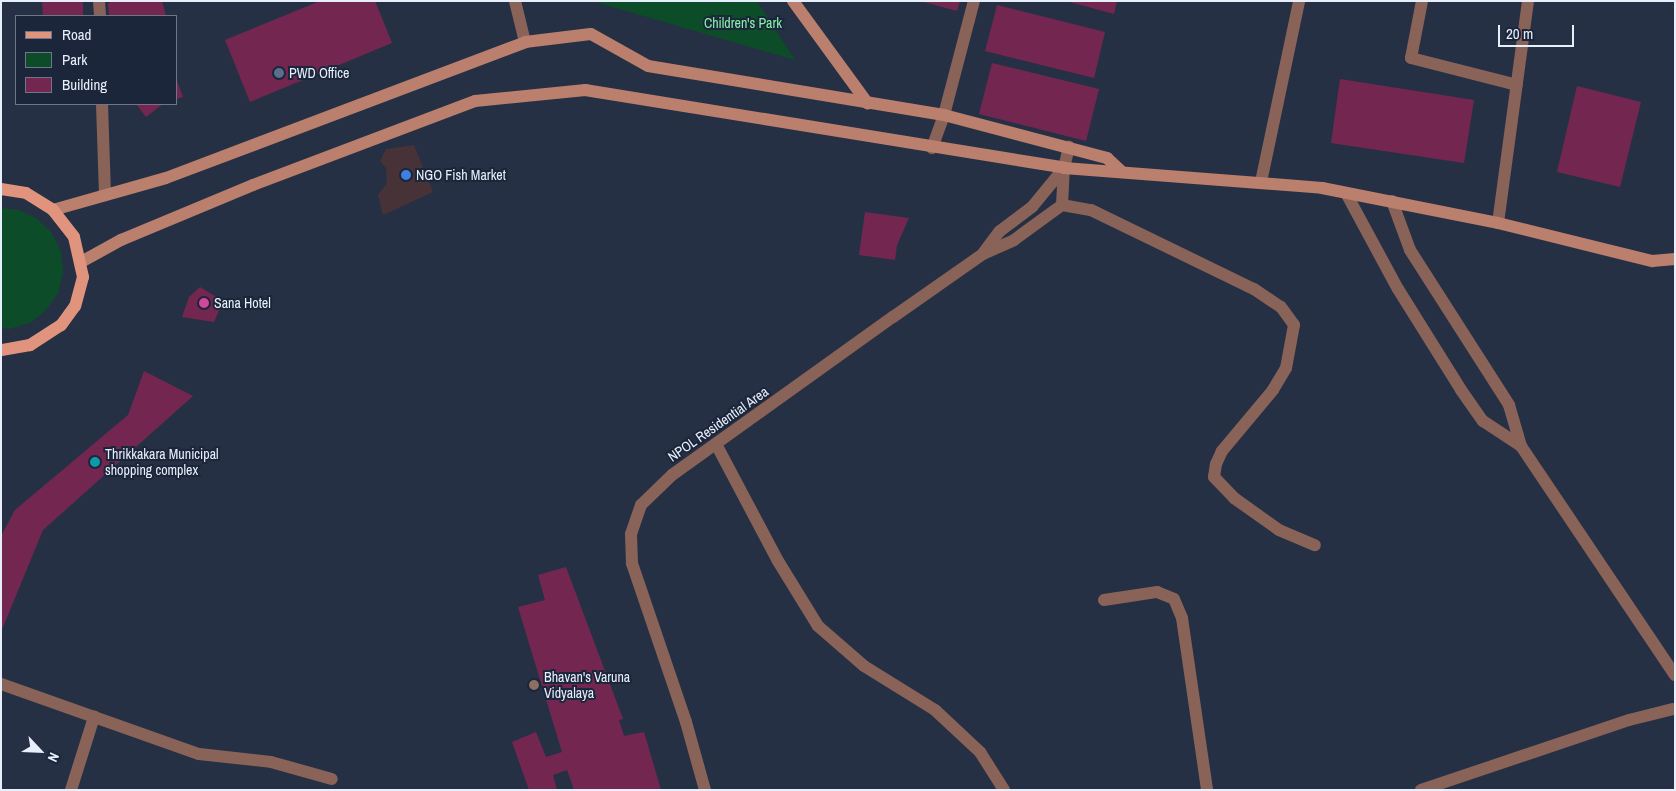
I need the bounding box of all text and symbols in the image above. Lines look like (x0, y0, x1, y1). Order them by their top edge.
legend (15, 15, 178, 105)
park label: Children's Park (704, 15, 782, 31)
scale bar (1501, 15, 1577, 47)
text: 20 m (1506, 23, 1533, 44)
text: Road (62, 24, 91, 45)
text: Park (62, 49, 87, 70)
place label: PWD Office (289, 65, 349, 81)
marker: PWD Office (273, 67, 285, 79)
text: Building (62, 74, 107, 95)
place label: NGO Fish Market (416, 167, 506, 183)
marker: NGO Fish Market (400, 169, 412, 181)
place label: Sana Hotel (214, 295, 271, 311)
marker: Sana Hotel (198, 297, 210, 309)
street label: NPOL Residential Area (664, 383, 772, 465)
place label: Thrikkakara Municipal shopping complex (105, 446, 219, 478)
marker: Thrikkakara Municipal shopping complex (89, 456, 101, 468)
place label: Bhavan's Varuna Vidyalaya (544, 669, 630, 702)
marker: Bhavan's Varuna Vidyalaya (528, 679, 540, 691)
north arrow (15, 726, 65, 776)
text: N (44, 750, 64, 765)

